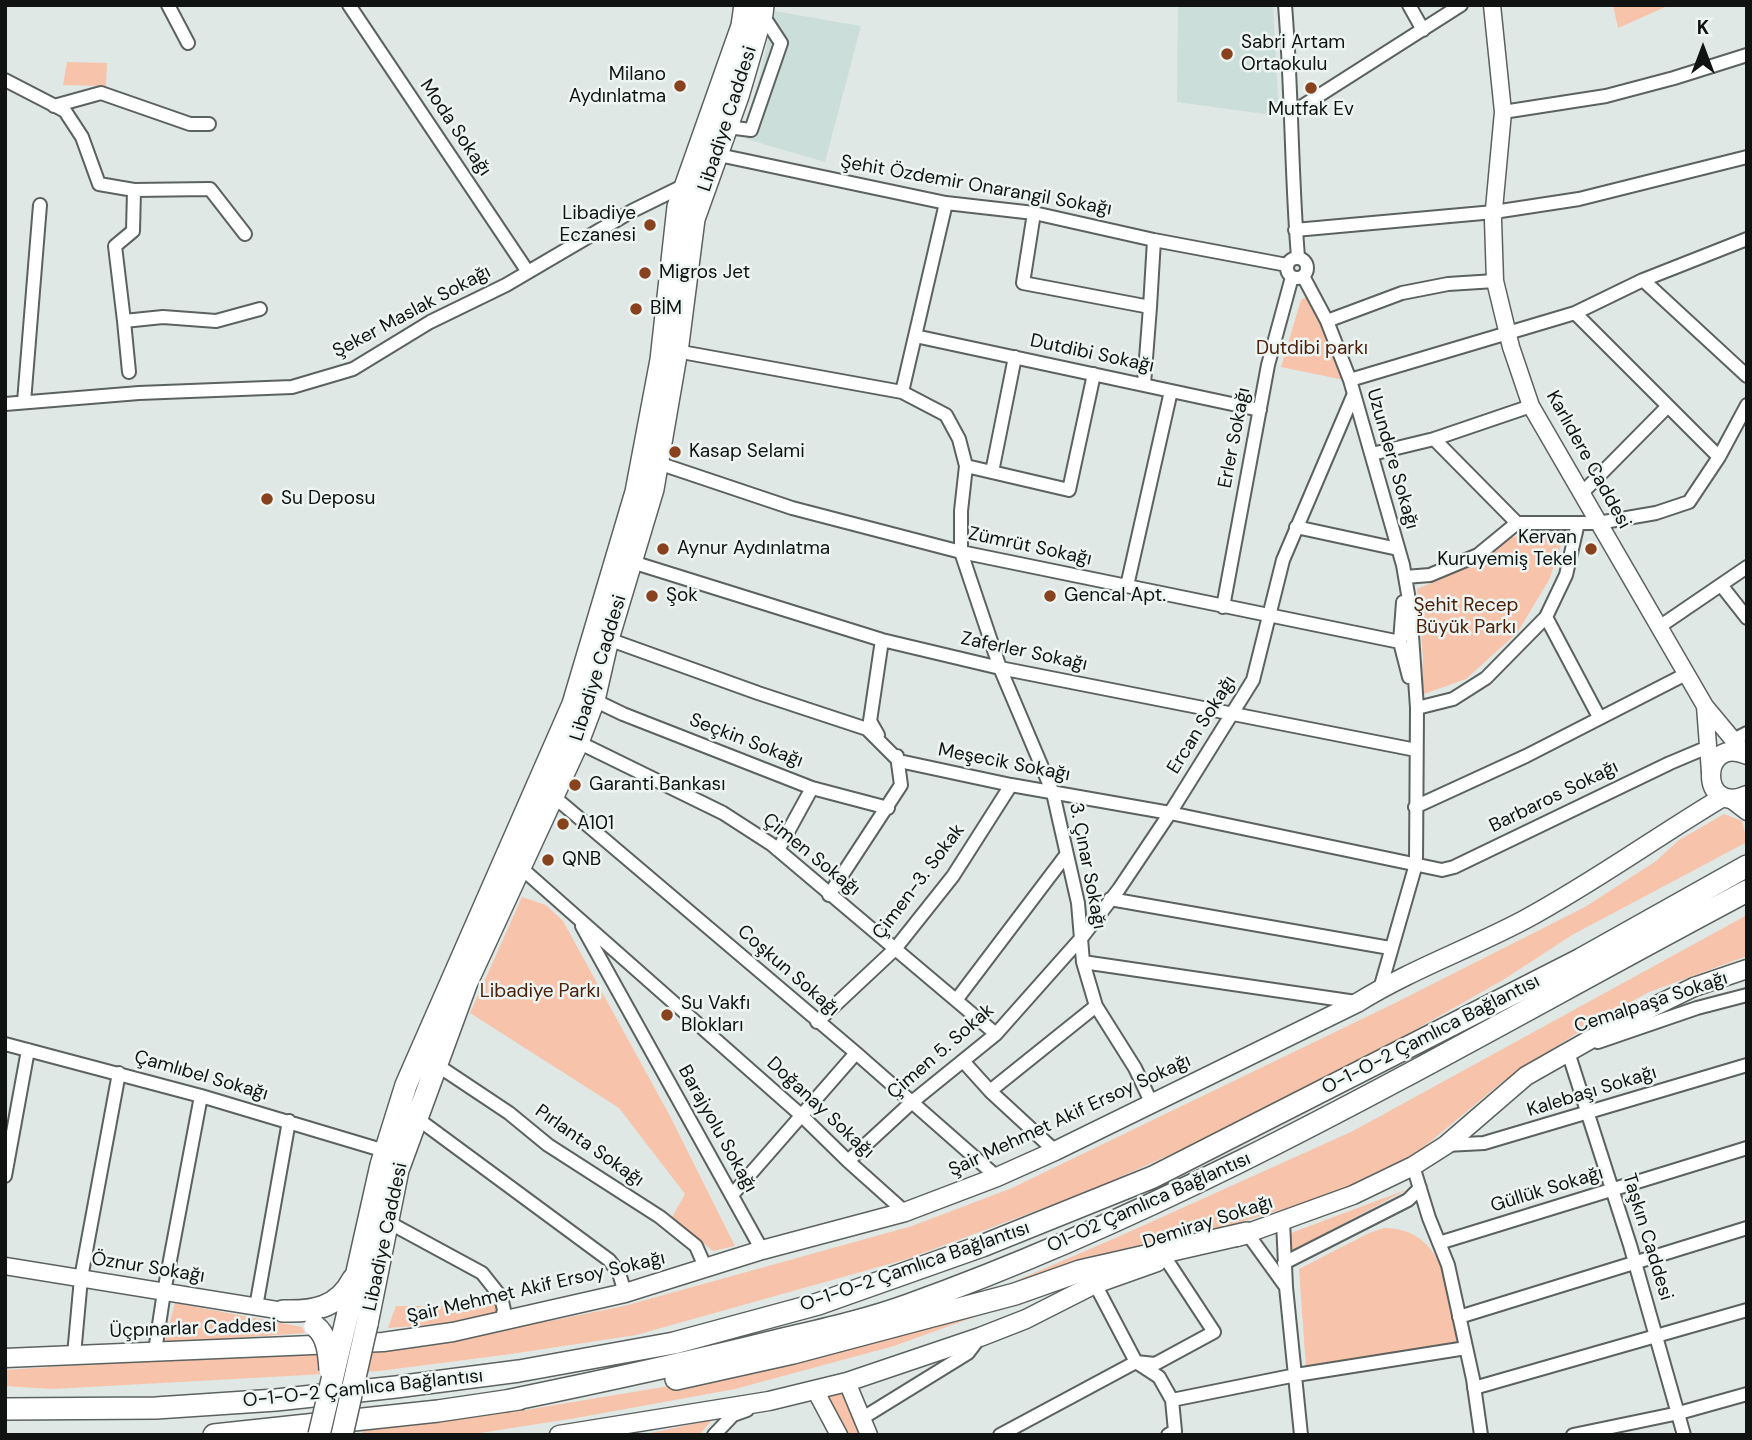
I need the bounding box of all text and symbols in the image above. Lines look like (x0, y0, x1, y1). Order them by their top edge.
north arrow (1668, 14, 1738, 84)
text: K (1697, 15, 1709, 40)
place label: Sabri Artam Ortaokulu (1241, 32, 1345, 76)
street label: Libadiye Caddesi (694, 43, 762, 195)
marker: Sabri Artam Ortaokulu (1219, 46, 1235, 62)
place label: Milano Aydınlatma (569, 64, 666, 108)
street label: Moda Sokağı (414, 75, 496, 181)
marker: Milano Aydınlatma (672, 78, 688, 94)
marker: Mutfak Ev (1303, 80, 1319, 96)
place label: Mutfak Ev (1268, 99, 1354, 121)
street label: Şehit Özdemir Onarangil Sokağı (839, 151, 1113, 221)
place label: Libadiye Eczanesi (560, 203, 636, 247)
marker: Libadiye Eczanesi (642, 217, 658, 233)
street label: Şeker Maslak Sokağı (329, 261, 495, 363)
place label: Migros Jet (659, 262, 750, 284)
marker: Migros Jet (637, 265, 653, 281)
place label: BİM (650, 298, 682, 320)
marker: BİM (628, 301, 644, 317)
street label: Dutdibi Sokağı (1028, 330, 1156, 378)
park label: Dutdibi parkı (1256, 338, 1368, 360)
street label: Erler Sokağı (1214, 386, 1256, 490)
street label: Uzundere Sokağı (1361, 386, 1423, 532)
street label: Karlıdere Caddesi (1541, 387, 1635, 533)
place label: Kasap Selami (689, 441, 805, 463)
marker: Kasap Selami (667, 444, 683, 460)
place label: Su Deposu (281, 488, 375, 510)
marker: Su Deposu (259, 491, 275, 507)
street label: Zümrüt Sokağı (966, 523, 1094, 571)
place label: Kervan Kuruyemiş Tekel (1437, 527, 1577, 571)
place label: Aynur Aydınlatma (677, 538, 830, 560)
marker: Aynur Aydınlatma (655, 541, 671, 557)
marker: Kervan Kuruyemiş Tekel (1583, 541, 1599, 557)
place label: Şok (666, 585, 698, 607)
place label: Gencal Apt. (1064, 585, 1166, 607)
marker: Şok (644, 588, 660, 604)
marker: Gencal Apt. (1042, 588, 1058, 604)
street label: Libadiye Caddesi (566, 592, 632, 744)
park label: Şehit Recep Büyük Parkı (1414, 595, 1518, 639)
street label: Zaferler Sokağı (959, 627, 1089, 677)
street label: Ercan Sokağı (1163, 672, 1241, 778)
street label: Seçkin Sokağı (686, 709, 806, 773)
street label: Meşecik Sokağı (936, 739, 1072, 787)
street label: Barbaros Sokağı (1486, 756, 1622, 838)
place label: Garanti Bankası (589, 774, 725, 796)
marker: Garanti Bankası (567, 777, 583, 793)
street label: 3. Çınar Sokağı (1064, 801, 1110, 931)
street label: Çimen Sokağı (758, 809, 864, 901)
place label: A101 (577, 813, 614, 835)
marker: A101 (555, 816, 571, 832)
street label: Çimen-3. Sokak (868, 820, 970, 944)
place label: QNB (562, 849, 601, 871)
marker: QNB (540, 852, 556, 868)
street label: Coşkun Sokağı (732, 920, 844, 1022)
street label: Cemalpaşa Sokağı (1571, 967, 1731, 1039)
street label: O-1-O-2 Çamlıca Bağlantısı (1318, 970, 1544, 1100)
park label: Libadiye Parkı (480, 981, 600, 1003)
place label: Su Vakfı Blokları (681, 993, 750, 1037)
street label: Çimen 5. Sokak (883, 999, 999, 1105)
marker: Su Vakfı Blokları (659, 1007, 675, 1023)
street label: Çamlıbel Sokağı (131, 1046, 271, 1106)
street label: Şair Mehmet Akif Ersoy Sokağı (945, 1050, 1195, 1182)
street label: Doğanay Sokağı (762, 1052, 878, 1164)
street label: Barajyolu Sokağı (673, 1061, 761, 1197)
street label: Kalebaşı Sokağı (1525, 1061, 1659, 1123)
street label: Pırlanta Sokağı (530, 1100, 648, 1192)
street label: O1-O2 Çamlıca Bağlantısı (1044, 1148, 1254, 1258)
street label: Libadiye Caddesi (359, 1161, 413, 1313)
street label: Güllük Sokağı (1488, 1162, 1606, 1218)
street label: Taşkın Caddesi (1617, 1171, 1677, 1303)
street label: Demiray Sokağı (1140, 1191, 1276, 1255)
street label: O-1-O-2 Çamlıca Bağlantısı (797, 1217, 1033, 1317)
street label: Şair Mehmet Akif Ersoy Sokağı (405, 1247, 667, 1329)
street label: Öznur Sokağı (90, 1248, 206, 1288)
street label: Üçpınarlar Caddesi (109, 1315, 277, 1343)
street label: O-1-O-2 Çamlıca Bağlantısı (242, 1365, 484, 1413)

